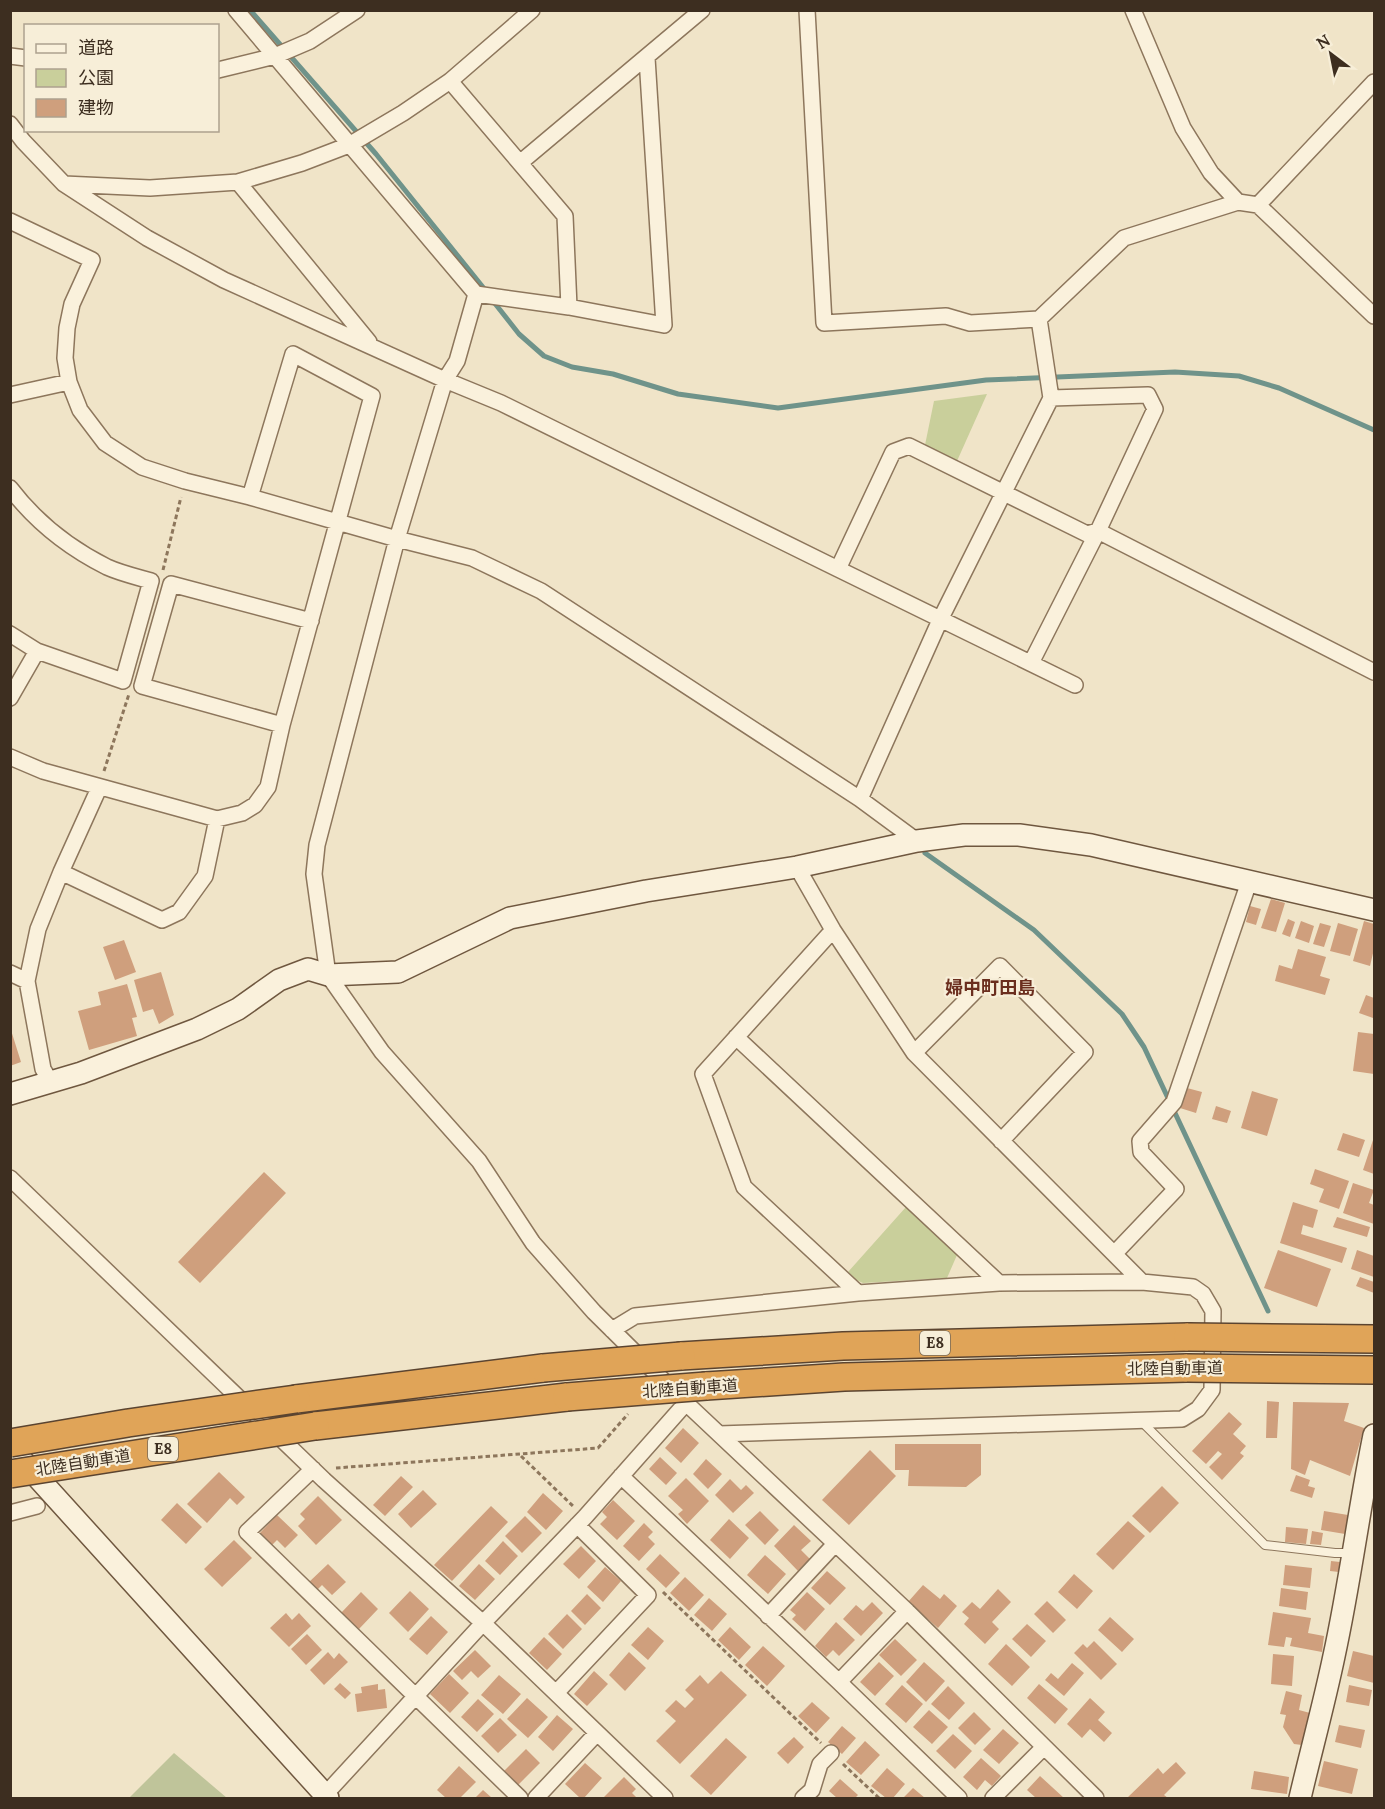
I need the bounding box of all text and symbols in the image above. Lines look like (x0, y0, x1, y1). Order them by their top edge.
legend (24, 24, 219, 132)
north arrow (1301, 24, 1361, 84)
text: N (1313, 30, 1334, 53)
text: 道路 (78, 36, 114, 59)
text: 公園 (78, 66, 114, 89)
text: 建物 (78, 96, 114, 119)
district label: 婦中町田島 (945, 976, 1035, 999)
road number: E8 (920, 1331, 950, 1355)
street label: 北陸自動車道 (1127, 1357, 1223, 1379)
street label: 北陸自動車道 (641, 1375, 739, 1401)
road number: E8 (148, 1437, 178, 1461)
street label: 北陸自動車道 (34, 1445, 132, 1479)

